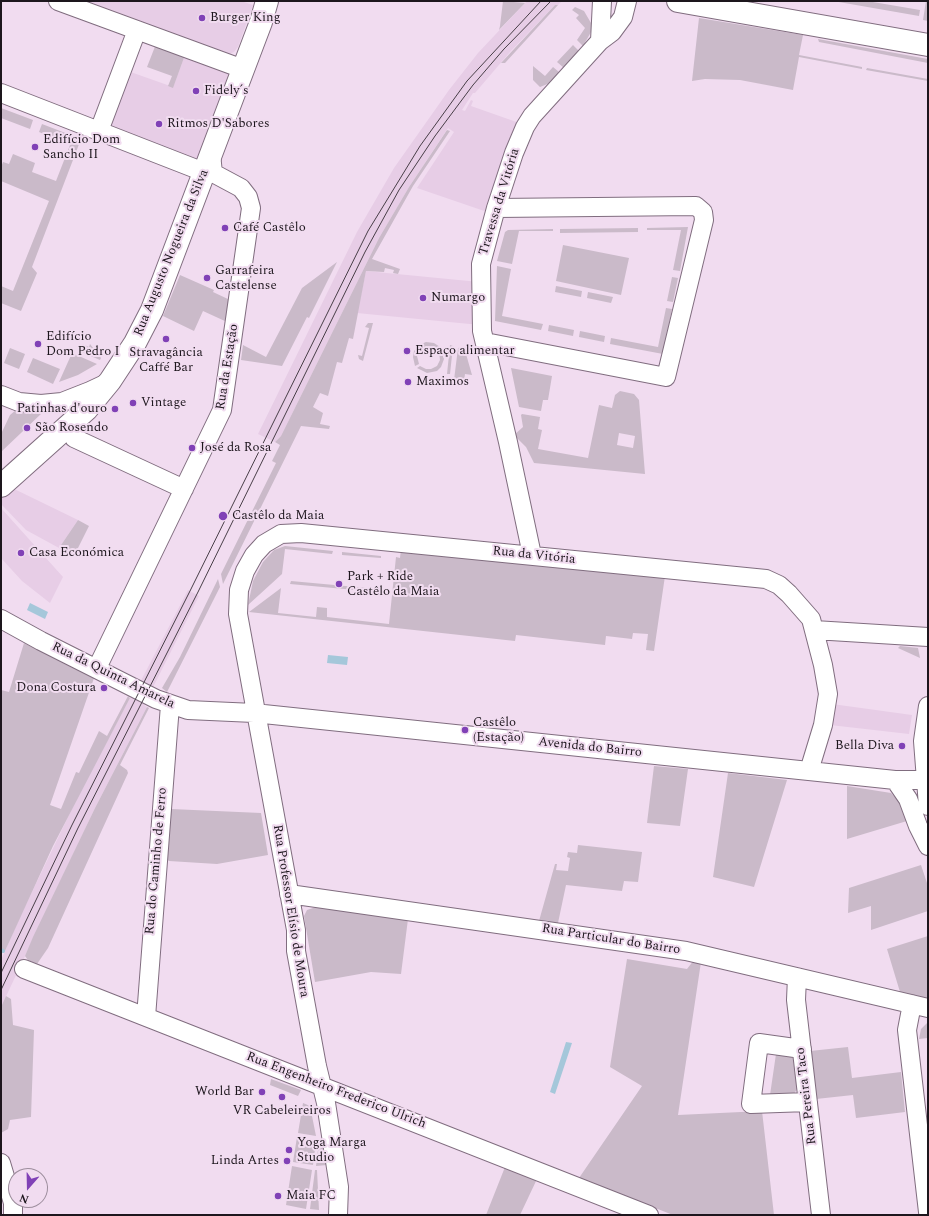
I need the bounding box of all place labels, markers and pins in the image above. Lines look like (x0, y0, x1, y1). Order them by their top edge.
place label: Burger King (210, 10, 281, 26)
marker: Burger King (197, 13, 207, 23)
place label: Fidely´s (204, 83, 249, 99)
marker: Fidely´s (191, 86, 201, 96)
place label: Ritmos D'Sabores (167, 116, 270, 132)
marker: Ritmos D'Sabores (154, 119, 164, 129)
place label: Edifício Dom Sancho II (43, 132, 120, 163)
marker: Edifício Dom Sancho II (30, 142, 40, 152)
place label: Café Castêlo (233, 220, 306, 236)
marker: Café Castêlo (220, 223, 230, 233)
place label: Garrafeira Castelense (215, 263, 277, 294)
marker: Garrafeira Castelense (202, 273, 212, 283)
place label: Numargo (431, 290, 485, 306)
marker: Numargo (418, 293, 428, 303)
place label: Edifício Dom Pedro I (46, 329, 120, 360)
marker: Stravagância Caffé Bar (161, 334, 171, 344)
marker: Edifício Dom Pedro I (33, 339, 43, 349)
place label: Espaço alimentar (415, 343, 515, 359)
place label: Stravagância Caffé Bar (129, 345, 203, 376)
marker: Espaço alimentar (402, 346, 412, 356)
place label: Maximos (416, 374, 469, 390)
marker: Maximos (403, 377, 413, 387)
place label: Vintage (141, 395, 186, 411)
marker: Vintage (128, 398, 138, 408)
place label: Patinhas d'ouro (17, 401, 107, 417)
marker: Patinhas d'ouro (110, 404, 120, 414)
place label: São Rosendo (35, 420, 108, 436)
marker: São Rosendo (22, 423, 32, 433)
place label: José da Rosa (200, 440, 271, 456)
marker: José da Rosa (187, 443, 197, 453)
place label: Castêlo da Maia (232, 508, 324, 524)
marker: Castêlo da Maia (217, 510, 229, 522)
place label: Casa Económica (29, 545, 124, 561)
marker: Casa Económica (16, 548, 26, 558)
place label: Park + Ride Castêlo da Maia (347, 569, 439, 600)
marker: Park + Ride Castêlo da Maia (334, 579, 344, 589)
place label: Dona Costura (16, 680, 96, 696)
marker: Dona Costura (99, 683, 109, 693)
place label: Castêlo (Estação) (473, 715, 524, 746)
marker: Castêlo (Estação) (460, 725, 470, 735)
place label: Bella Diva (835, 738, 894, 754)
marker: Bella Diva (897, 741, 907, 751)
place label: World Bar (195, 1084, 254, 1100)
marker: World Bar (257, 1087, 267, 1097)
marker: VR Cabeleireiros (277, 1092, 287, 1102)
place label: VR Cabeleireiros (233, 1103, 331, 1119)
place label: Yoga Marga Studio (297, 1135, 366, 1166)
marker: Yoga Marga Studio (284, 1145, 294, 1155)
place label: Linda Artes (211, 1153, 279, 1169)
marker: Linda Artes (282, 1156, 292, 1166)
place label: Maia FC (286, 1188, 336, 1204)
marker: Maia FC (273, 1191, 283, 1201)

